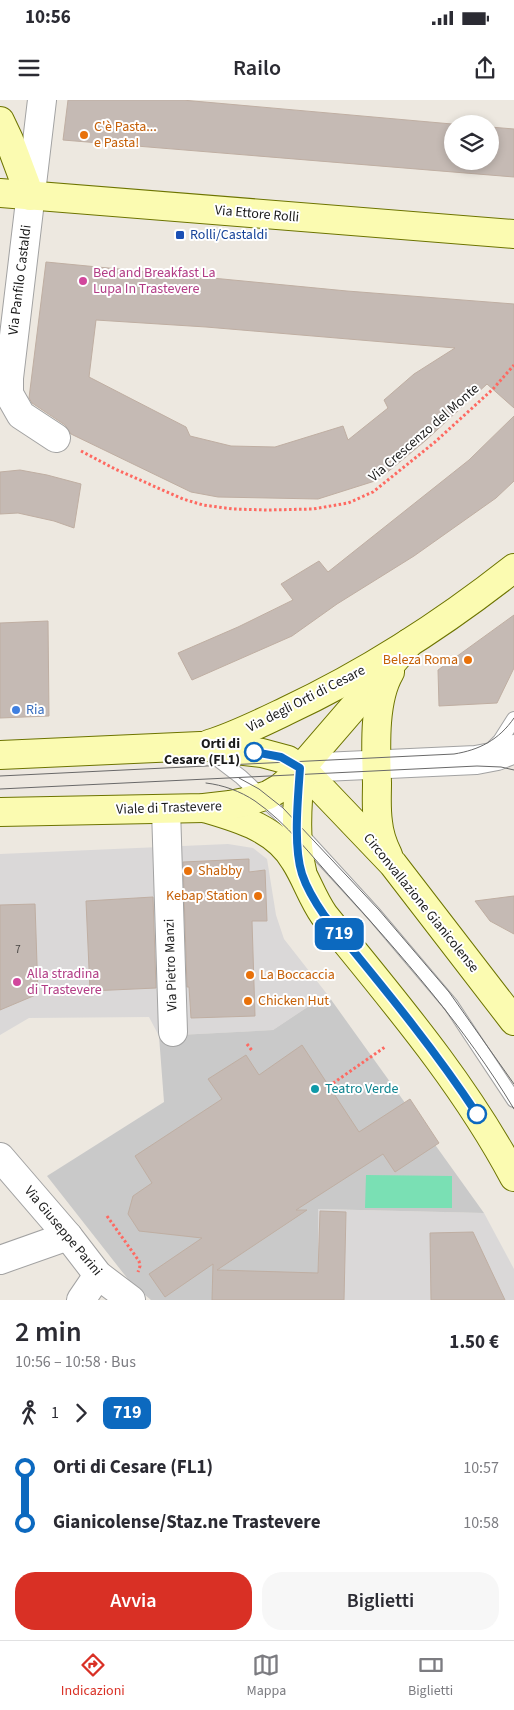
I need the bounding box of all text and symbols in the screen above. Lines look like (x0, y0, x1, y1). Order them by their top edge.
text: 10:56 (25, 4, 71, 31)
text: Railo (233, 52, 281, 84)
icon: menu (15, 54, 43, 82)
icon: share (471, 54, 499, 82)
map controls (444, 115, 499, 170)
button: layers (444, 115, 499, 170)
place label: C'è Pasta... e Pasta! (94, 117, 157, 153)
marker: C'è Pasta... e Pasta! (78, 129, 90, 141)
street label: Via Ettore Rolli (214, 200, 300, 228)
street label: Via Panfilo Castaldi (3, 224, 37, 336)
place label: Rolli/Castaldi (190, 225, 268, 245)
marker: Rolli/Castaldi (174, 229, 186, 241)
place label: Bed and Breakfast La Lupa In Trastevere (93, 263, 216, 299)
marker: Bed and Breakfast La Lupa In Trastevere (77, 275, 89, 287)
street label: Via Crescenzo del Monte (364, 379, 484, 487)
place label: Beleza Roma (383, 650, 458, 670)
marker: Beleza Roma (462, 654, 474, 666)
street label: Via degli Orti di Cesare (243, 660, 369, 738)
place label: Ria (26, 700, 44, 720)
marker: Ria (10, 704, 22, 716)
place label: Orti di Cesare (FL1) (164, 734, 240, 770)
marker: Orti di Cesare (FL1) (244, 742, 264, 762)
street label: Viale di Trastevere (116, 796, 222, 820)
street label: Circonvallazione Gianicolense (358, 829, 484, 977)
place label: Shabby (198, 861, 243, 881)
marker: Shabby (182, 865, 194, 877)
place label: Kebap Station (166, 886, 248, 906)
marker: Kebap Station (252, 890, 264, 902)
street label: Via Pietro Manzi (159, 918, 183, 1012)
line badge: 719 (310, 918, 368, 950)
text: 719 (325, 921, 353, 946)
house number: 7 (15, 942, 21, 957)
place label: Alla stradina di Trastevere (27, 964, 102, 1000)
place label: La Boccaccia (260, 965, 335, 985)
marker: La Boccaccia (244, 969, 256, 981)
marker: Alla stradina di Trastevere (11, 976, 23, 988)
place label: Chicken Hut (258, 991, 329, 1011)
marker: Chicken Hut (242, 995, 254, 1007)
place label: Teatro Verde (325, 1079, 398, 1099)
marker: Teatro Verde (309, 1083, 321, 1095)
unlabelled marker (467, 1104, 487, 1124)
street label: Via Giuseppe Parini (19, 1182, 107, 1280)
text: 2 min (15, 1312, 82, 1352)
text: 1.50 € (449, 1329, 499, 1356)
text: 10:56 – 10:58 · Bus (15, 1351, 136, 1373)
icon: walk (15, 1399, 43, 1427)
icon: forward (67, 1399, 95, 1427)
text: 719 (113, 1400, 141, 1425)
text: 1 (51, 1402, 59, 1424)
text: Orti di Cesare (FL1) (53, 1454, 213, 1481)
text: 10:57 (463, 1457, 499, 1479)
text: Gianicolense/Staz.ne Trastevere (53, 1509, 320, 1536)
text: 10:58 (463, 1512, 499, 1534)
button: Avvia (15, 1572, 252, 1630)
button: Biglietti (262, 1572, 499, 1630)
tab: Indicazioni (61, 1651, 125, 1701)
tab: Mappa (247, 1651, 286, 1701)
tab: Biglietti (408, 1651, 453, 1701)

